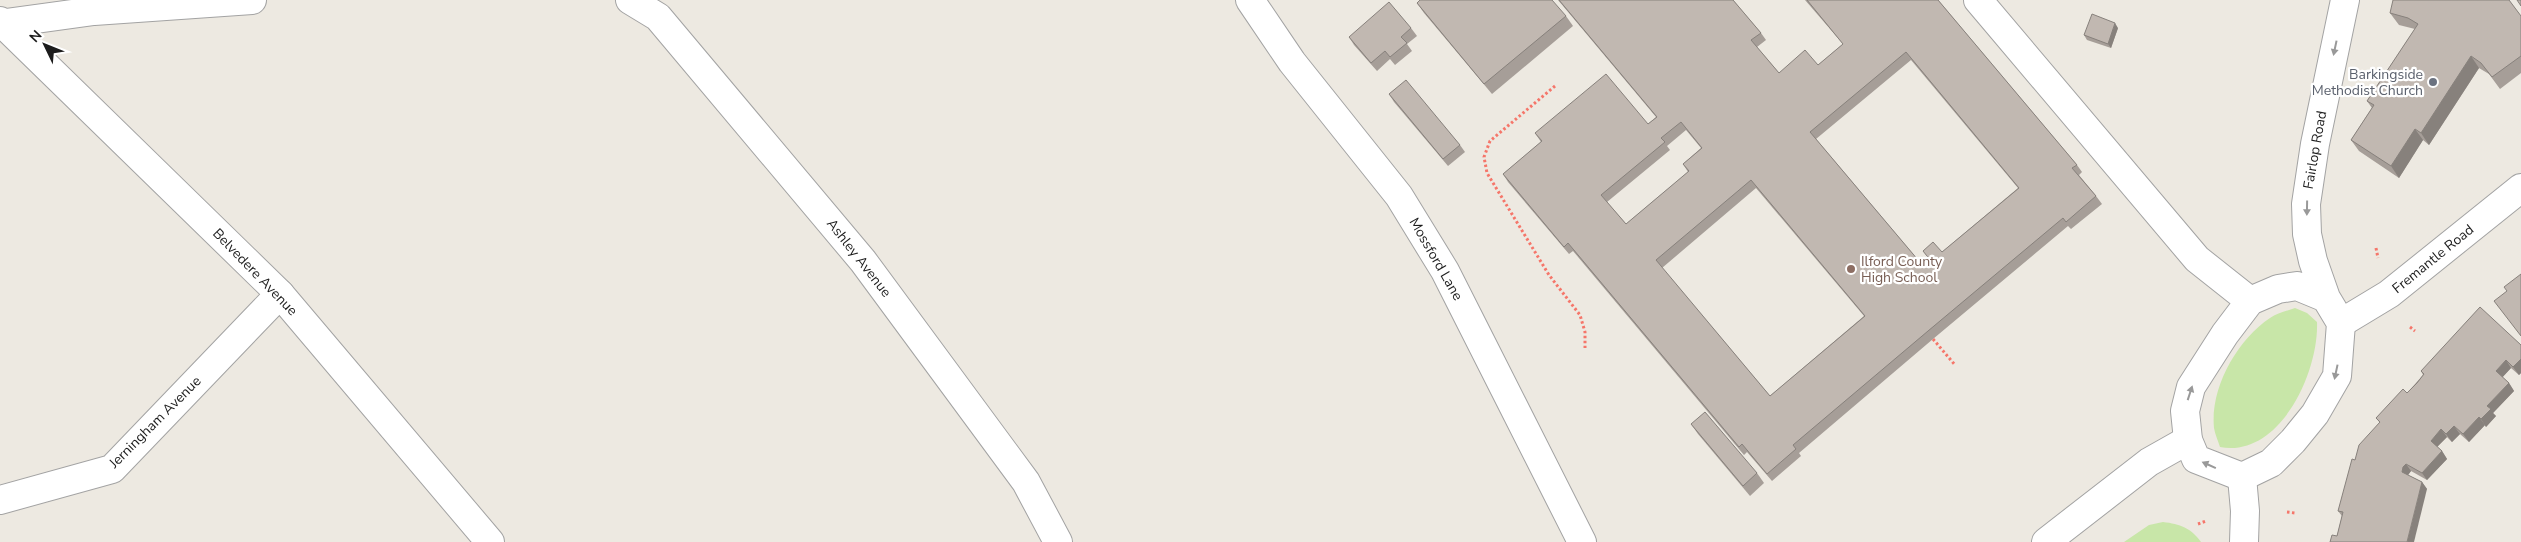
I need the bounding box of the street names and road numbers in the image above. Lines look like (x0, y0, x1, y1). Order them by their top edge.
street label: Fairlop Road (2299, 109, 2331, 191)
street label: Mossford Lane (1405, 214, 1467, 304)
street label: Ashley Avenue (822, 215, 896, 301)
street label: Fremantle Road (2388, 220, 2478, 298)
street label: Belvedere Avenue (208, 224, 302, 320)
street label: Jerningham Avenue (104, 372, 205, 473)

